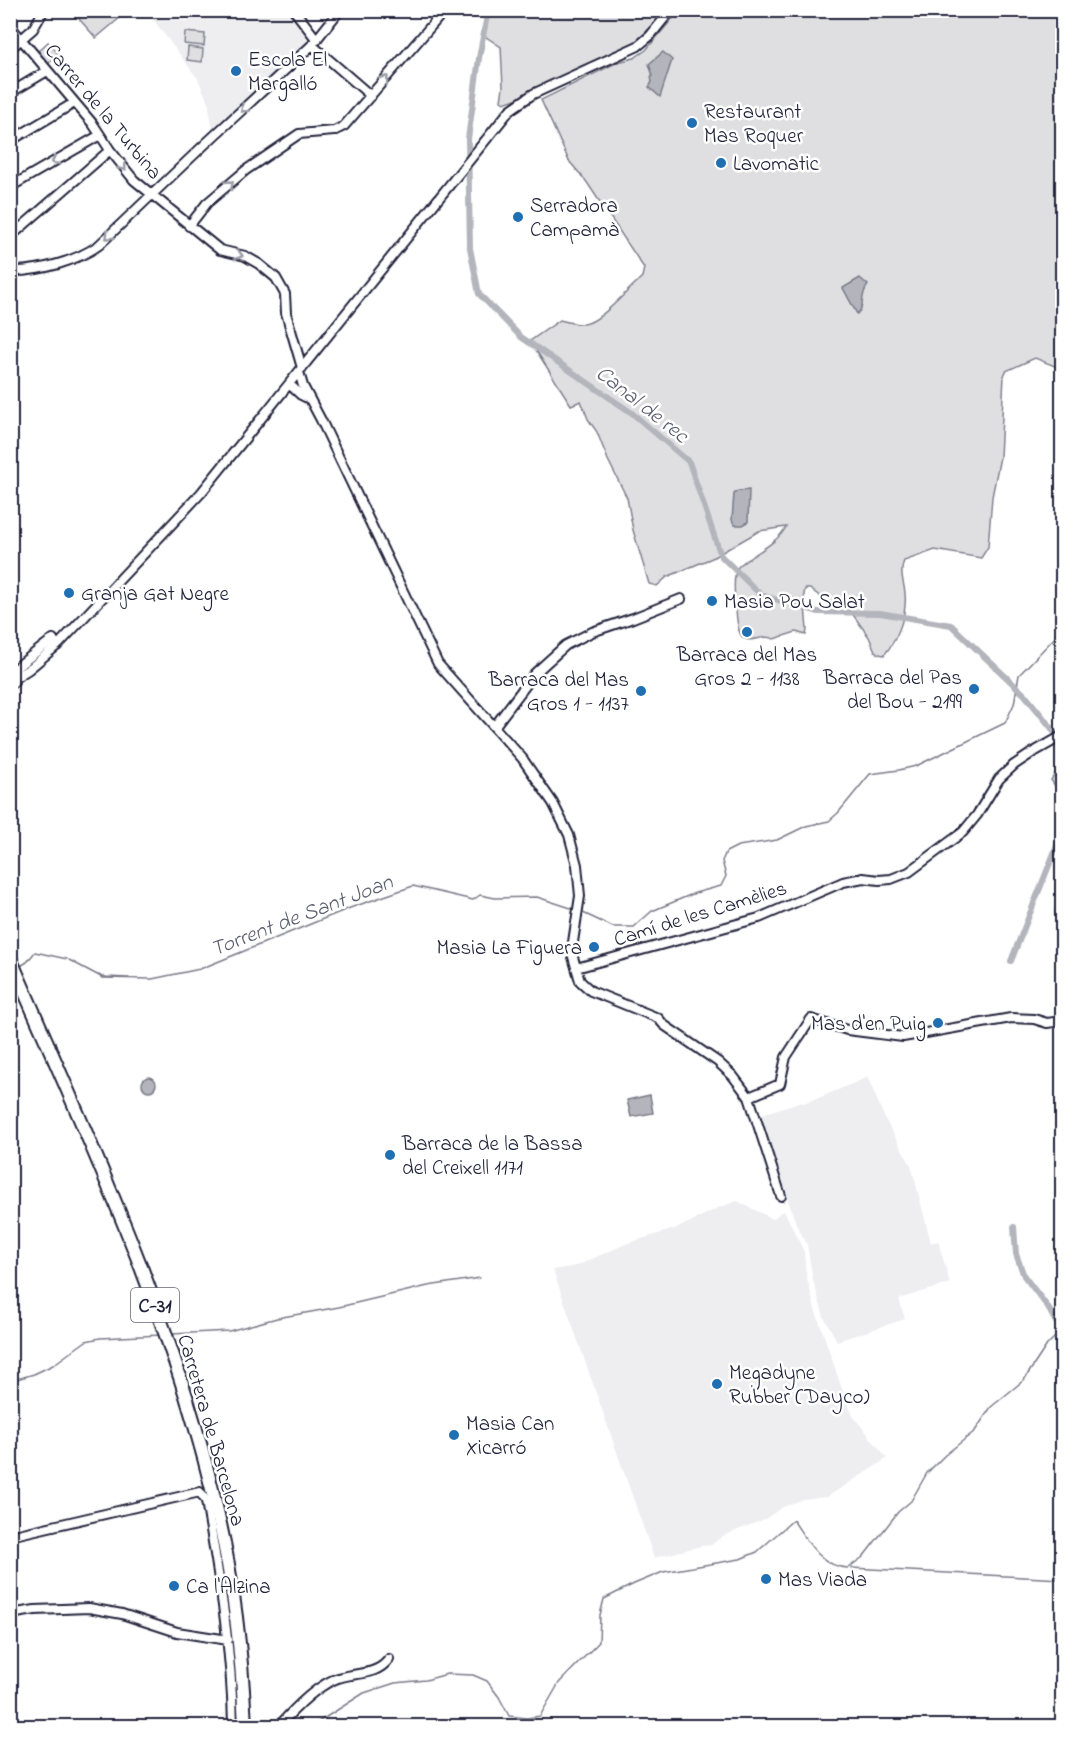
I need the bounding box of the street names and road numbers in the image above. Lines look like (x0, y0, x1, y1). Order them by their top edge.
street label: Carrer de la Turbina (37, 38, 168, 187)
street label: Camí de les Camèlies (610, 874, 791, 955)
road number: C-31 (131, 1288, 179, 1322)
street label: Carretera de Barcelona (168, 1331, 252, 1530)

